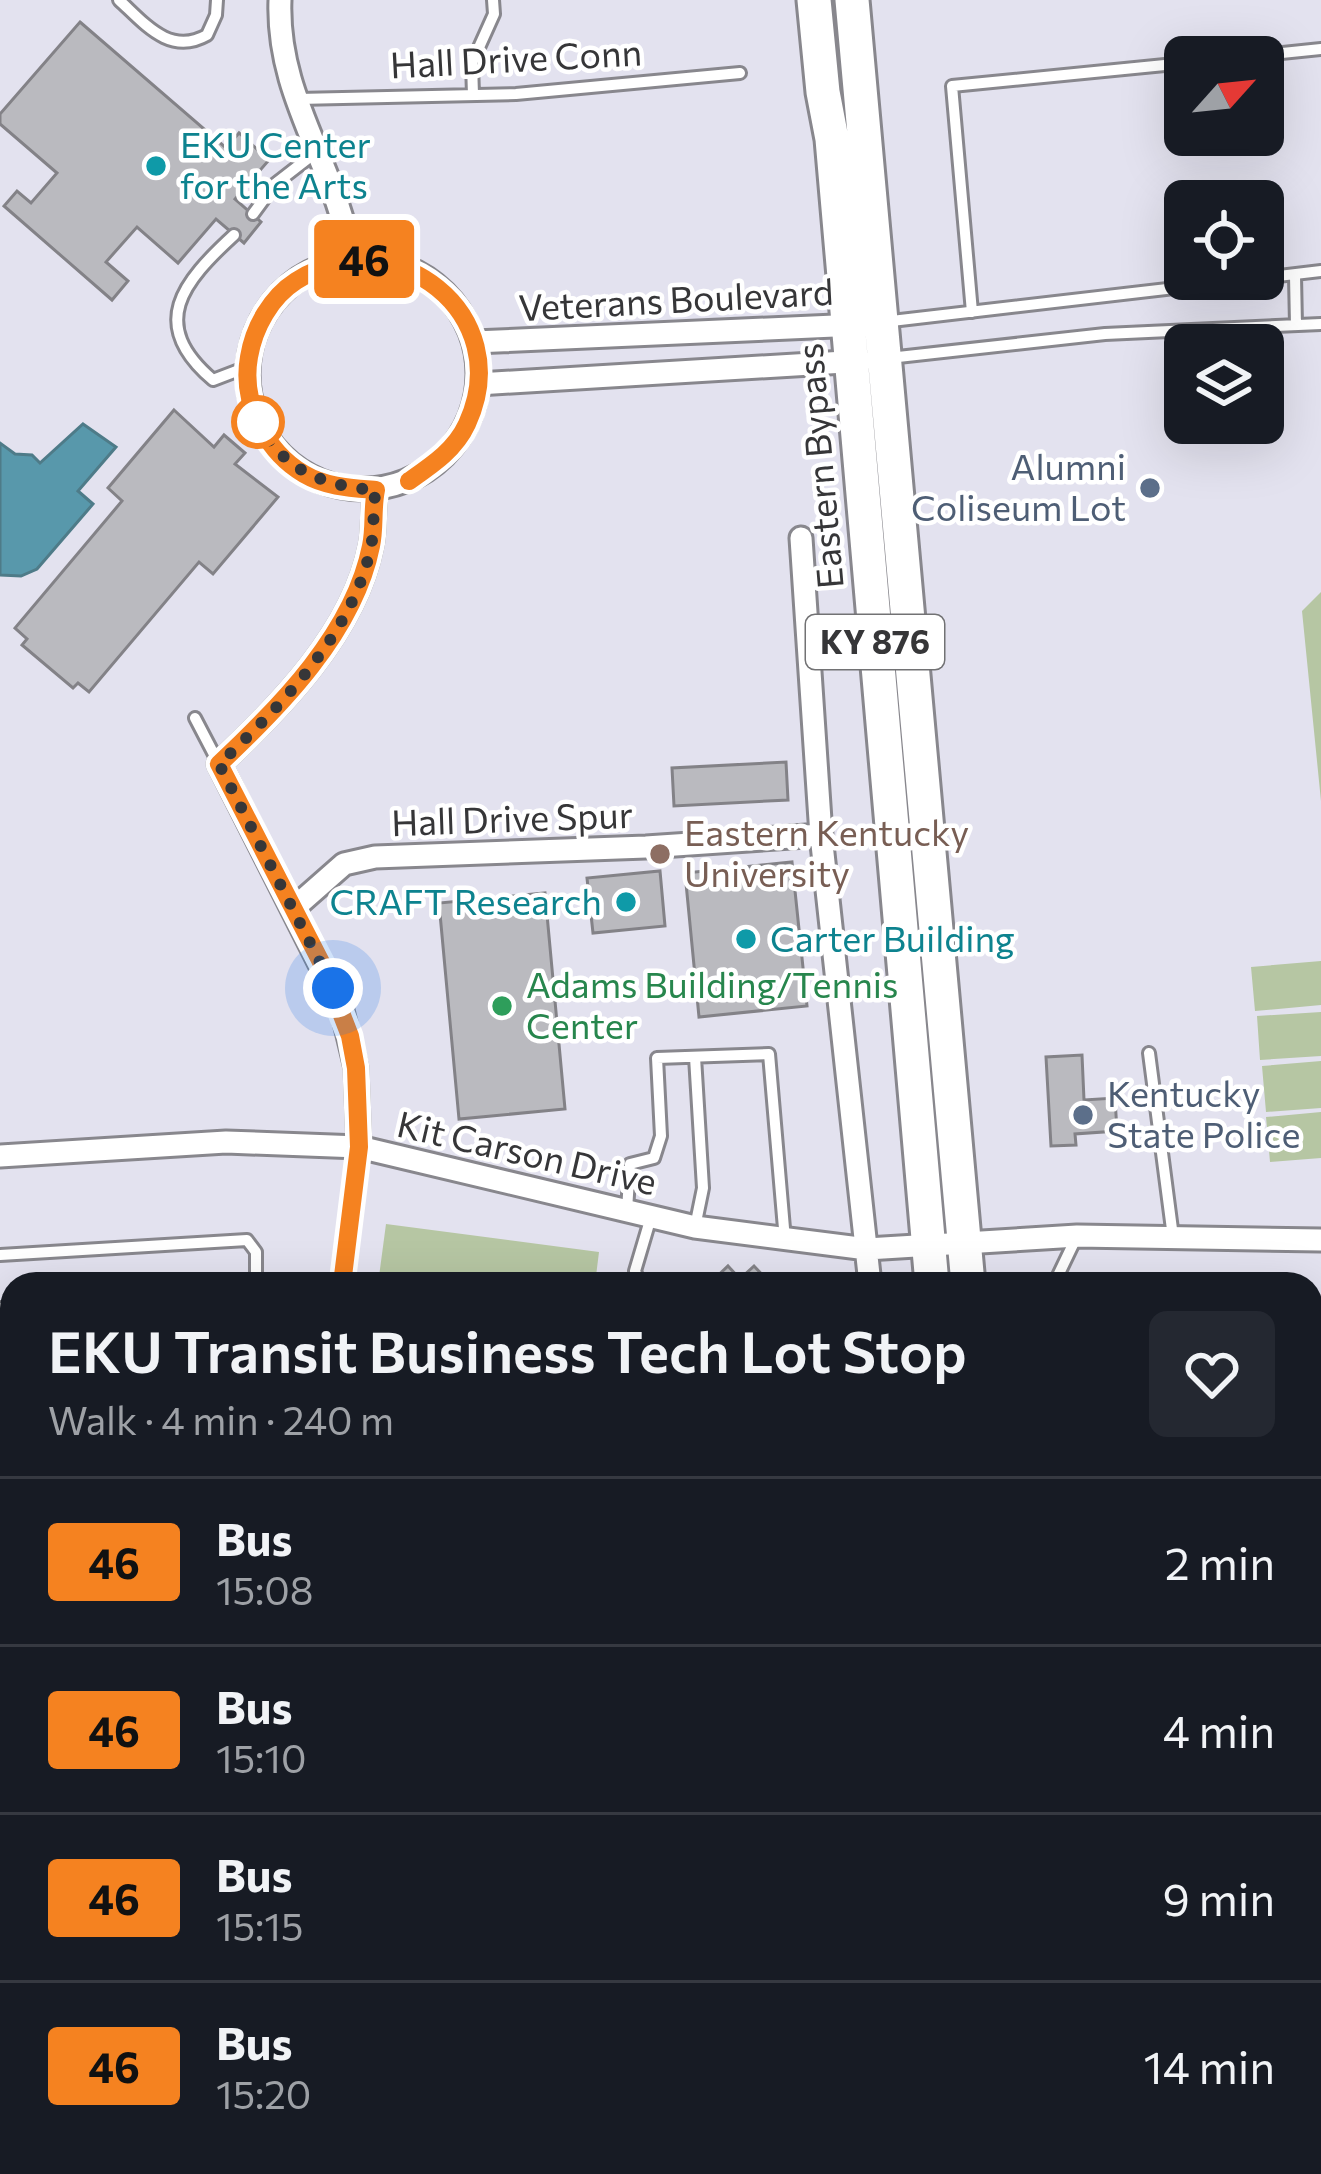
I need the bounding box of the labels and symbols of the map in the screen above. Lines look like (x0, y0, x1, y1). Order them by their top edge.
street label: Hall Drive Conn (389, 28, 643, 86)
north arrow (1164, 36, 1284, 156)
place label: EKU Center for the Arts (180, 121, 371, 206)
marker: EKU Center for the Arts (143, 153, 169, 179)
line badge: 46 (310, 220, 418, 298)
street label: Veterans Boulevard (517, 268, 834, 328)
street label: Eastern Bypass (785, 342, 851, 591)
unlabelled marker (233, 397, 283, 447)
place label: Alumni Coliseum Lot (911, 443, 1126, 528)
marker: Alumni Coliseum Lot (1137, 475, 1163, 501)
road number: KY 876 (806, 615, 944, 669)
street label: Hall Drive Spur (390, 791, 633, 843)
place label: Eastern Kentucky University (684, 809, 969, 894)
marker: Eastern Kentucky University (647, 841, 673, 867)
place label: CRAFT Research (329, 878, 602, 922)
marker: CRAFT Research (613, 889, 639, 915)
place label: Carter Building (770, 915, 1015, 959)
marker: Carter Building (733, 926, 759, 952)
your location (303, 958, 363, 1018)
place label: Adams Building/Tennis Center (526, 961, 898, 1046)
marker: Adams Building/Tennis Center (489, 993, 515, 1019)
place label: Kentucky State Police (1107, 1070, 1300, 1155)
street label: Kit Carson Drive (394, 1100, 661, 1202)
marker: Kentucky State Police (1070, 1102, 1096, 1128)

